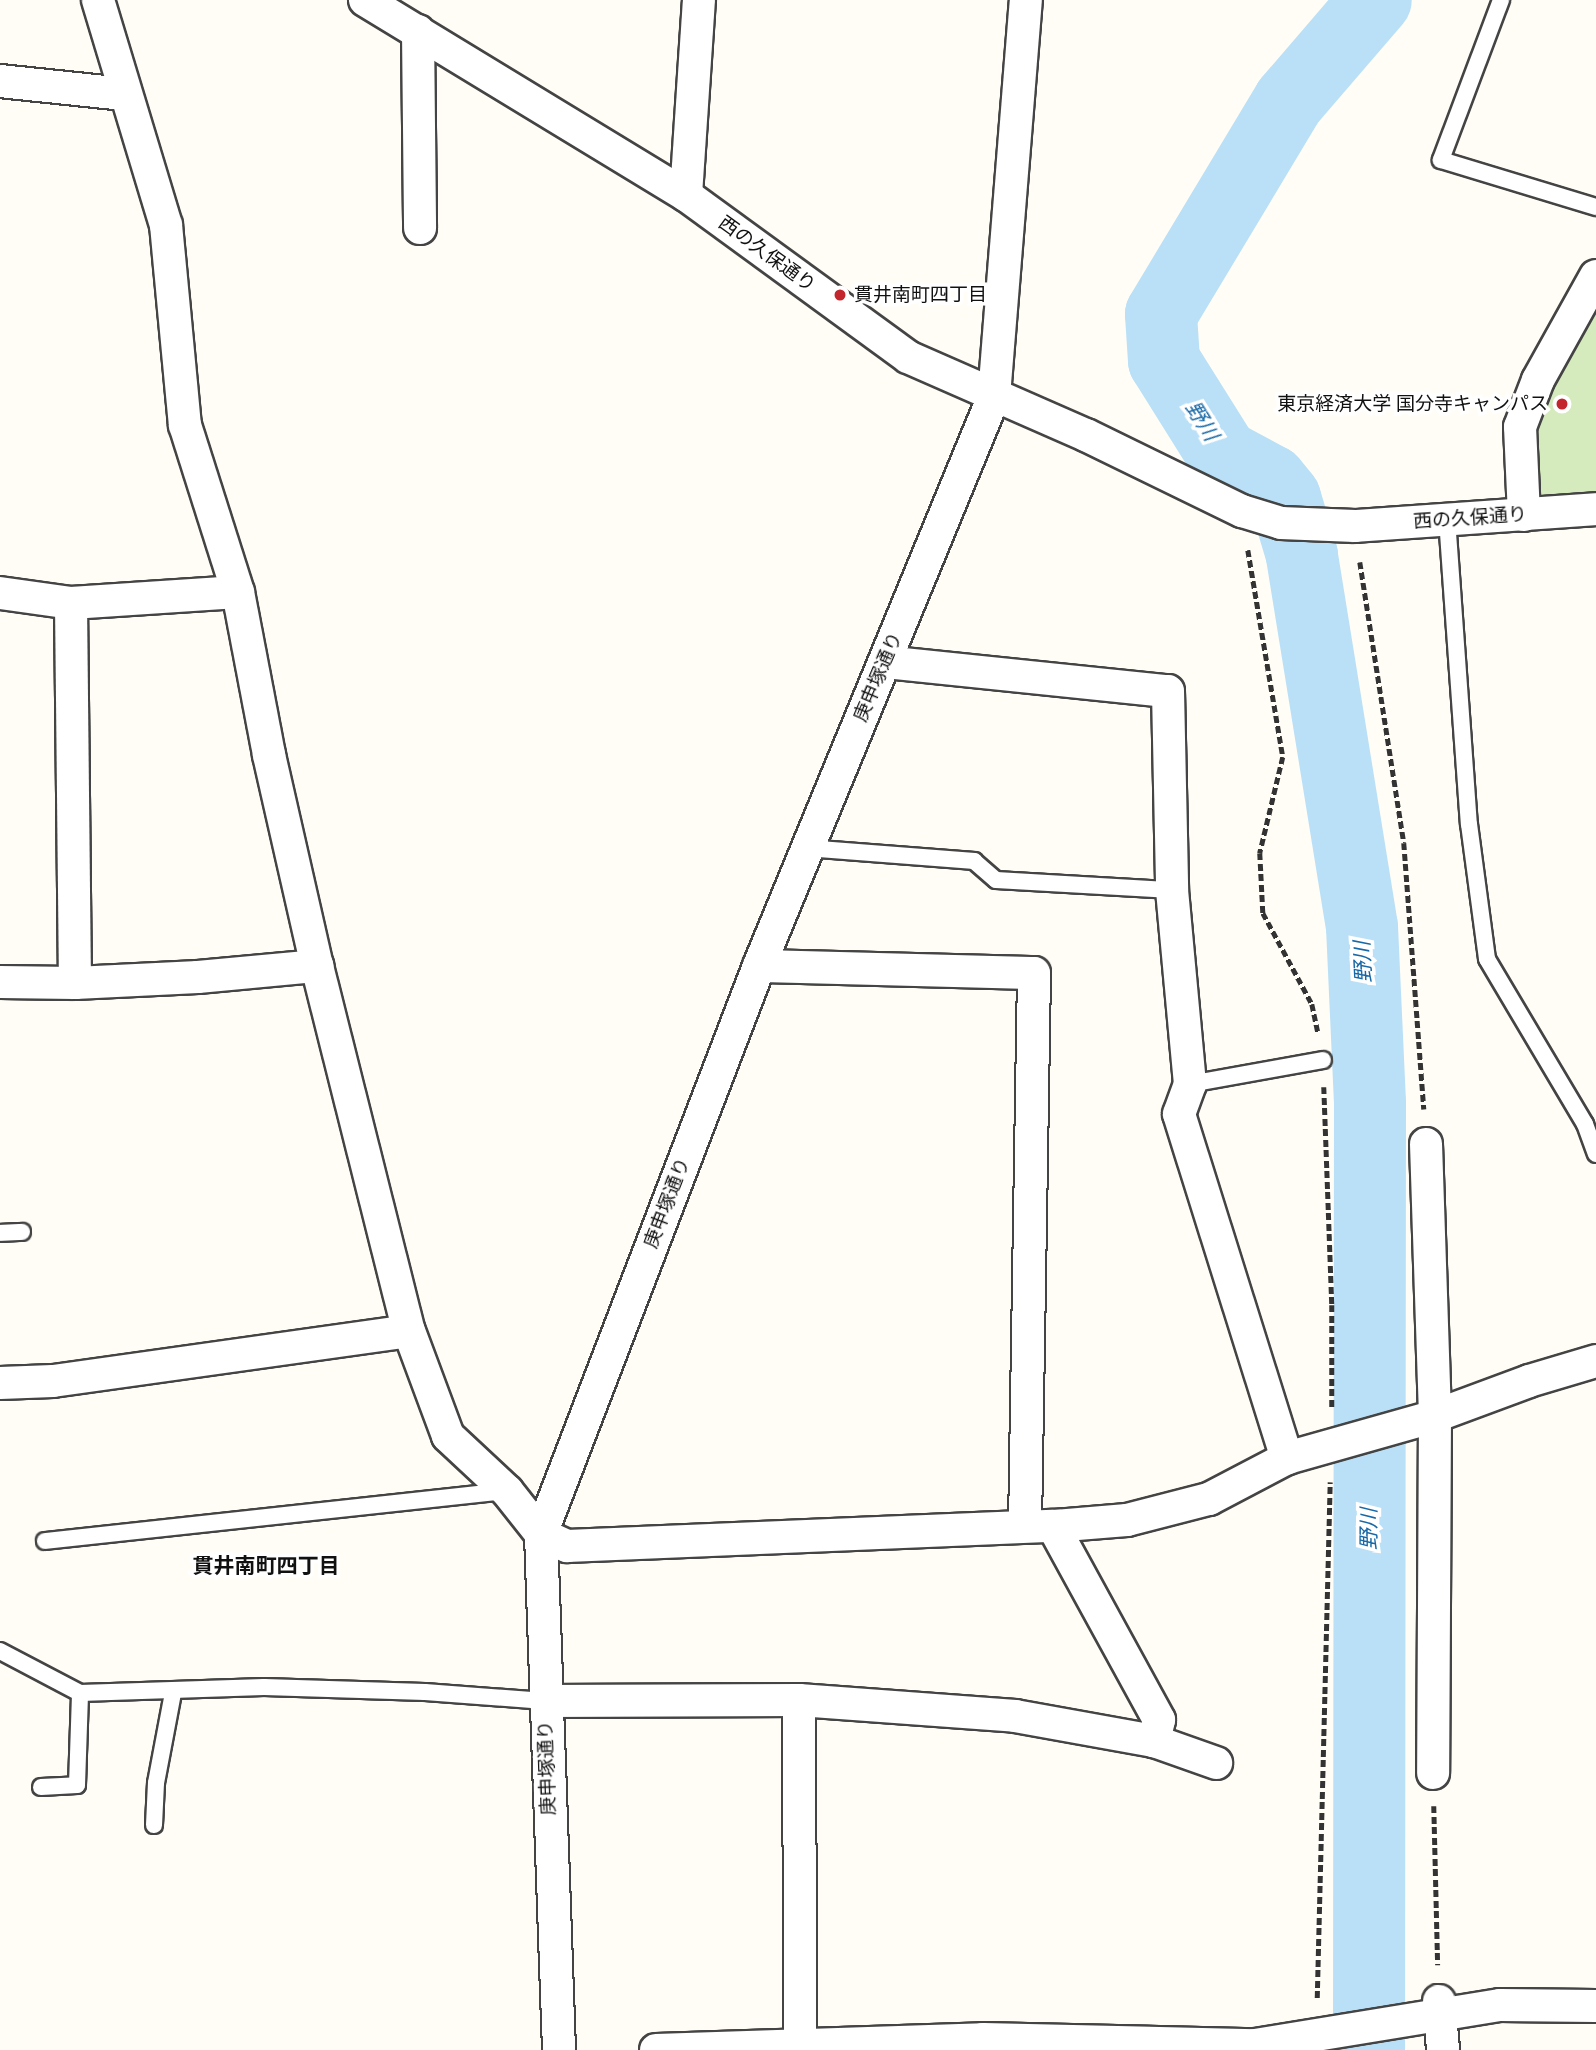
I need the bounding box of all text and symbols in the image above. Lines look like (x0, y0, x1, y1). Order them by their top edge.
street label: 西の久保通り (714, 211, 820, 297)
place label: 貫井南町四丁目 (854, 284, 987, 306)
marker: 貫井南町四丁目 (832, 287, 848, 303)
place label: 東京経済大学 国分寺キャンパス (1277, 393, 1548, 415)
marker: 東京経済大学 国分寺キャンパス (1554, 396, 1570, 412)
water label: 野川 (1180, 397, 1224, 445)
street label: 西の久保通り (1412, 503, 1528, 533)
street label: 庚申塚通り (849, 629, 907, 725)
water label: 野川 (1349, 940, 1377, 984)
street label: 庚申塚通り (639, 1155, 695, 1251)
water label: 野川 (1356, 1508, 1382, 1550)
district label: 貫井南町四丁目 (193, 1553, 339, 1579)
street label: 庚申塚通り (534, 1720, 560, 1816)

